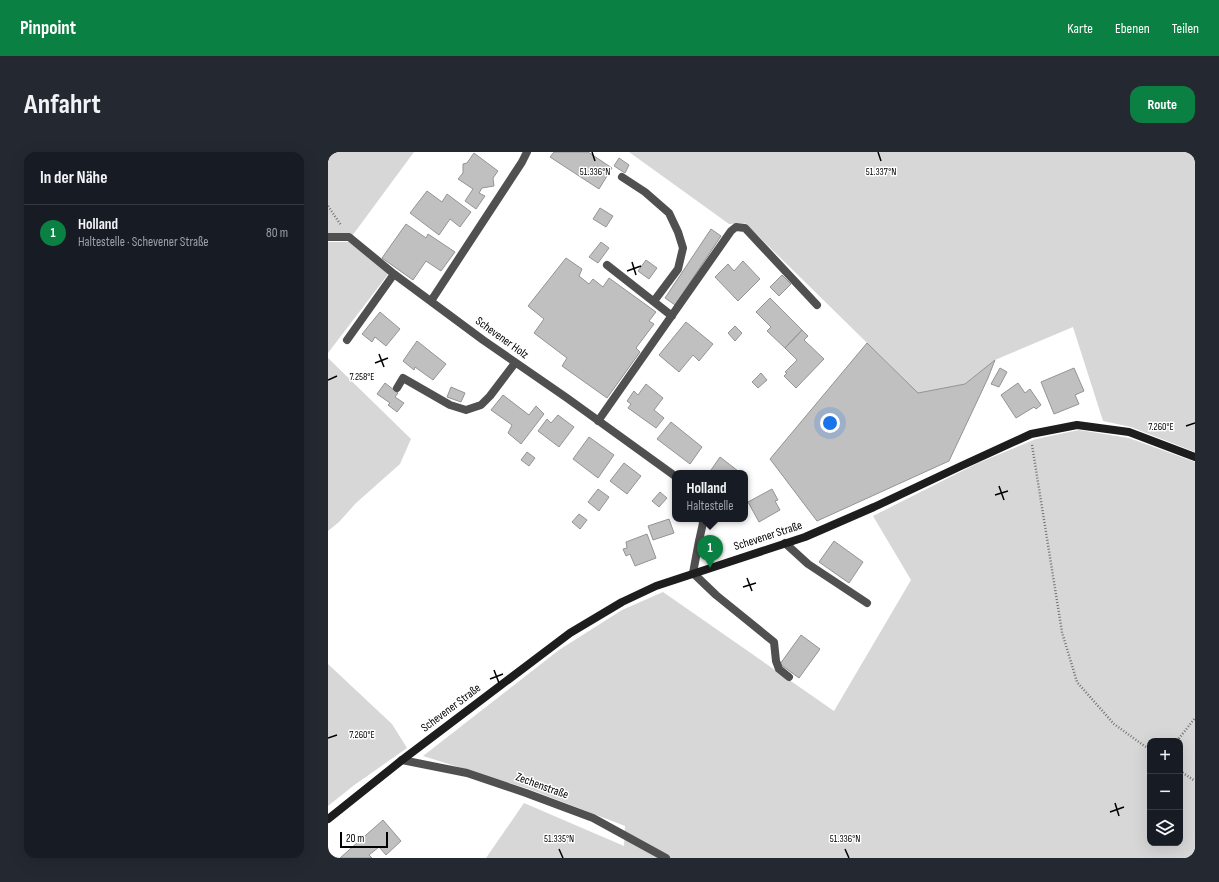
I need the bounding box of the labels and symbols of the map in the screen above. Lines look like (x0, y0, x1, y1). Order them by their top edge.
text: 51.336°N (580, 166, 610, 178)
text: 51.337°N (866, 166, 896, 178)
street label: Schevener Holz (472, 314, 532, 363)
text: 7.258°E (350, 371, 374, 383)
your location (820, 413, 840, 433)
text: 7.260°E (1148, 421, 1174, 433)
street label: Schevener Straße (732, 518, 804, 554)
pin: 1 (697, 535, 723, 568)
street label: Schevener Straße (418, 681, 484, 735)
text: 7.260°E (349, 729, 375, 741)
street label: Zechenstraße (514, 770, 571, 803)
scale bar (340, 830, 388, 849)
text: 51.335°N (544, 833, 574, 845)
text: 51.336°N (830, 833, 860, 845)

